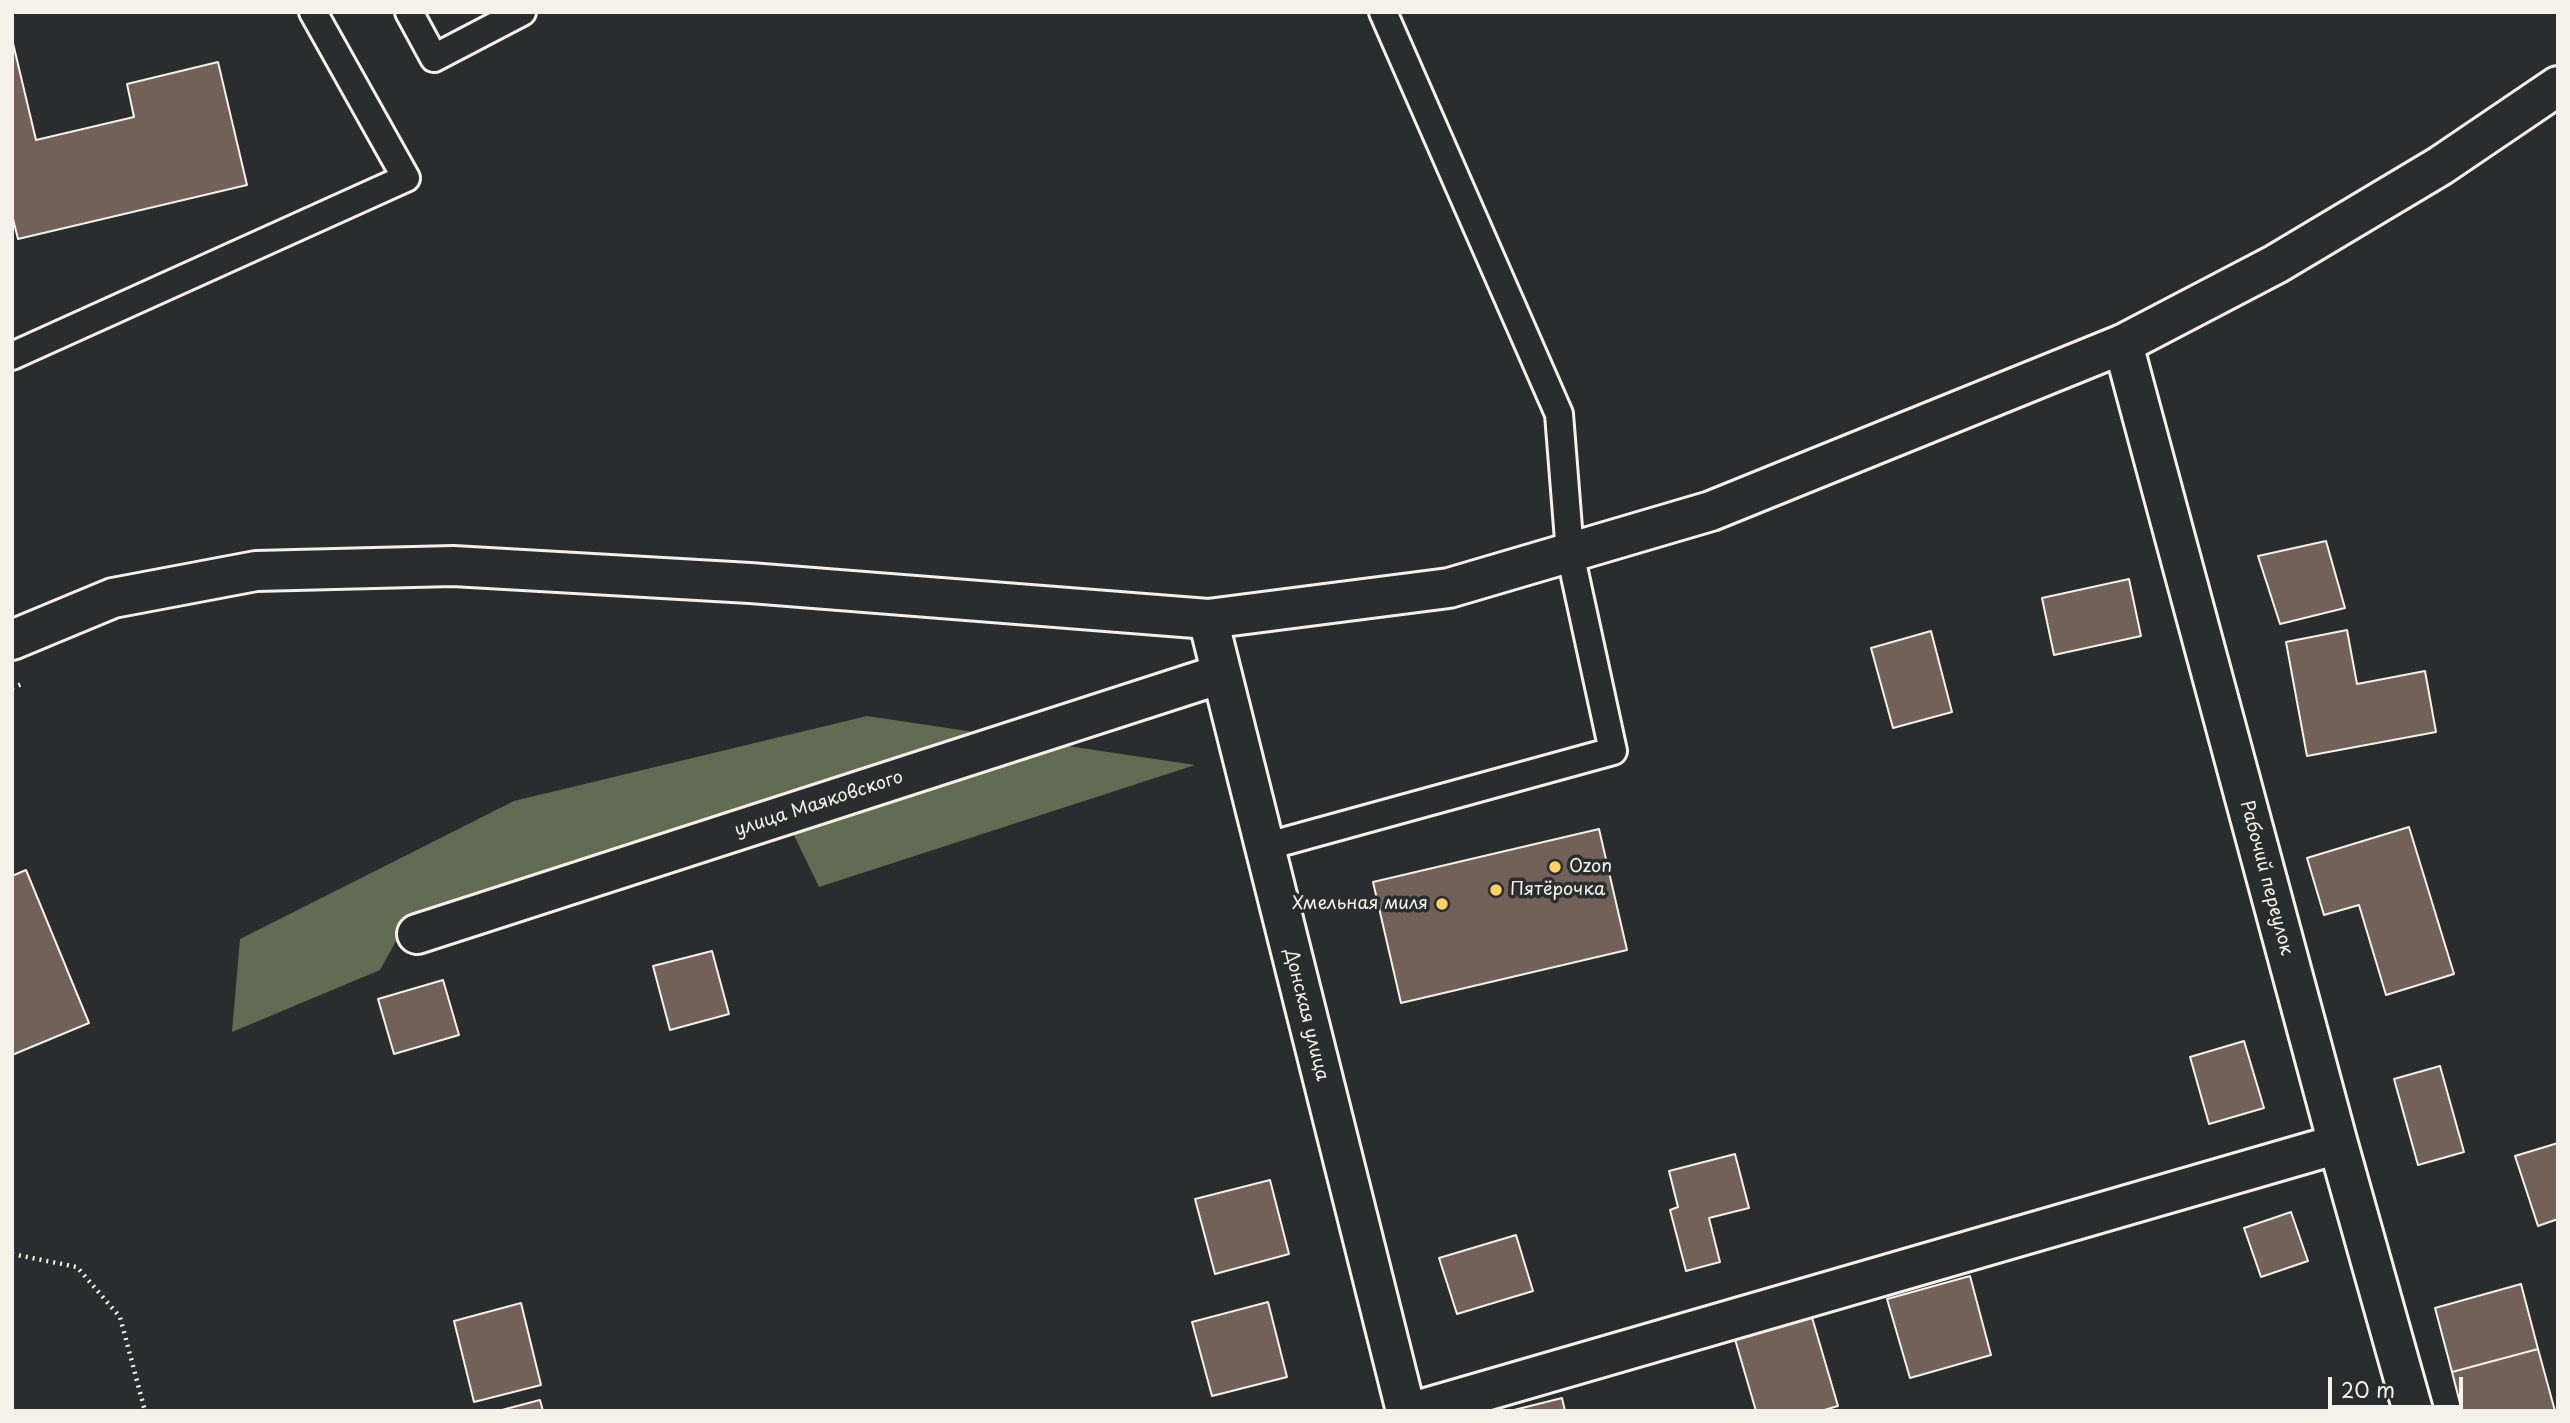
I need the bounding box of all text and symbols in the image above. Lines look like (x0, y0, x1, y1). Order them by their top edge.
street label: улица Маяковского (732, 767, 906, 841)
street label: Рабочий переулок (2235, 798, 2297, 958)
place label: Ozon (1569, 856, 1612, 878)
marker: Ozon (1547, 859, 1563, 875)
place label: Пятёрочка (1510, 879, 1605, 901)
marker: Пятёрочка (1488, 882, 1504, 898)
place label: Хмельная миля (1292, 893, 1428, 915)
marker: Хмельная миля (1434, 896, 1450, 912)
street label: Донская улица (1279, 947, 1333, 1083)
scale bar (2332, 1364, 2467, 1408)
text: 20 m (2341, 1373, 2395, 1405)

